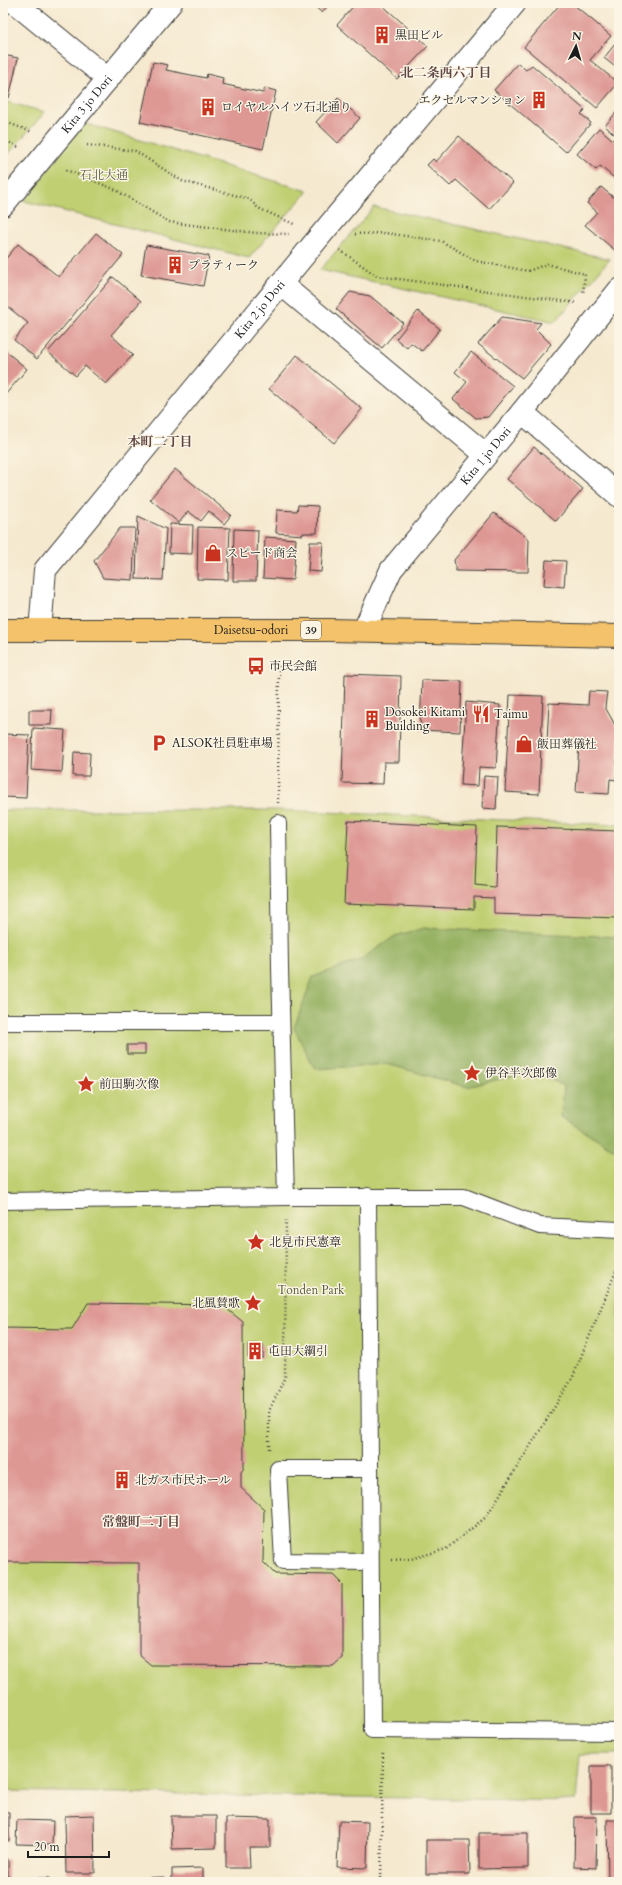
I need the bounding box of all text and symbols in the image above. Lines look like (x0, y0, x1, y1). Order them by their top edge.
building icon: 黒田ビル (372, 25, 392, 45)
north arrow (556, 26, 596, 66)
place label: 黒田ビル (395, 27, 443, 43)
text: N (571, 29, 583, 44)
district label: 北二条西六丁目 (400, 64, 492, 82)
street label: Kita 3 jo Dori (58, 71, 116, 137)
building icon: エクセルマンション (529, 90, 549, 110)
place label: エクセルマンション (419, 92, 526, 108)
building icon: ロイヤルハイツ石北通り (198, 97, 218, 117)
place label: ロイヤルハイツ石北通り (221, 99, 352, 115)
park label: 石北大通 (80, 167, 128, 183)
building icon: プラティーク (165, 255, 185, 275)
place label: プラティーク (188, 257, 259, 273)
street label: Kita 2 jo Dori (231, 276, 289, 342)
street label: Kita 1 jo Dori (457, 423, 515, 488)
district label: 本町二丁目 (127, 433, 193, 451)
shop icon: スピード商会 (203, 543, 223, 563)
place label: スピード商会 (226, 545, 298, 561)
road number: 39 (301, 621, 321, 639)
street label: Daisetsu-odori (214, 622, 289, 638)
bus stop icon: 市民会館 (246, 656, 266, 676)
place label: 市民会館 (269, 658, 317, 674)
place label: Dosokei Kitami Building (385, 704, 466, 734)
restaurant icon: Taimu (471, 704, 491, 724)
place label: Taimu (494, 706, 529, 722)
building icon: Dosokei Kitami Building (362, 709, 382, 729)
parking icon: ALSOK社員駐車場 (149, 733, 169, 753)
shop icon: 飯田葬儀社 (514, 734, 534, 754)
place label: ALSOK社員駐車場 (172, 735, 273, 751)
place label: 飯田葬儀社 (537, 736, 597, 752)
place icon: 伊谷半次郎像 (462, 1063, 482, 1083)
place label: 伊谷半次郎像 (485, 1065, 557, 1081)
place icon: 前田駒次像 (76, 1074, 96, 1094)
place label: 前田駒次像 (99, 1076, 159, 1092)
place icon: 北見市民憲章 (246, 1232, 266, 1252)
place label: 北見市民憲章 (269, 1234, 341, 1250)
park label: Tonden Park (277, 1282, 345, 1298)
place icon: 北風賛歌 (243, 1293, 263, 1313)
place label: 北風賛歌 (192, 1295, 240, 1311)
building icon: 屯田大綱引 (245, 1341, 265, 1361)
place label: 屯田大綱引 (268, 1343, 328, 1359)
building icon: 北ガス市民ホール (112, 1470, 132, 1490)
place label: 北ガス市民ホール (135, 1472, 231, 1488)
district label: 常盤町二丁目 (102, 1513, 180, 1531)
scale bar (28, 1833, 109, 1859)
text: 20 m (34, 1839, 61, 1855)

